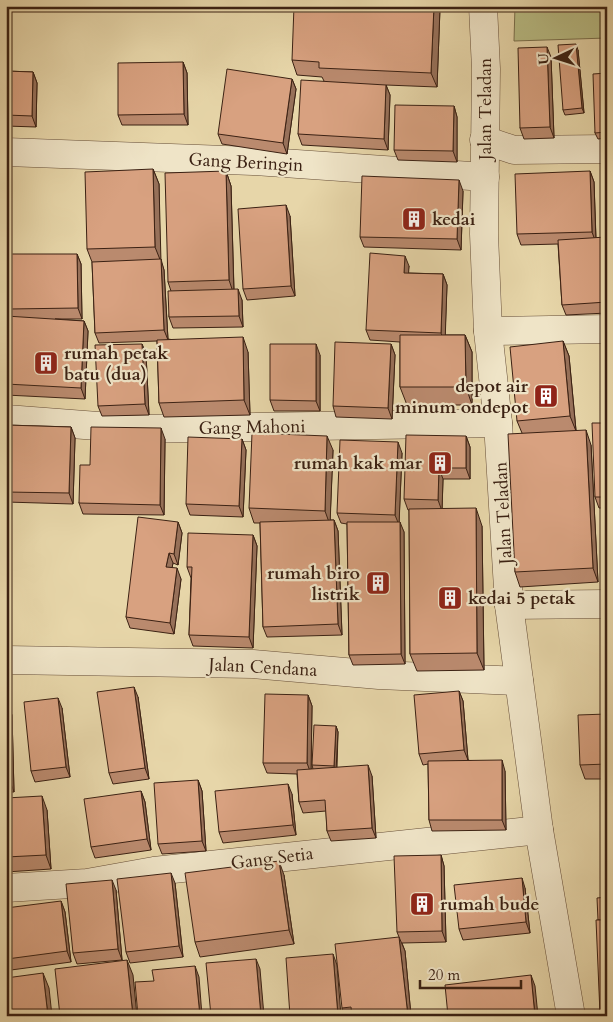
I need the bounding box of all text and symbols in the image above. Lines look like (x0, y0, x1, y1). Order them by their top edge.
north arrow (530, 32, 580, 82)
text: U (534, 52, 553, 65)
street label: Jalan Teladan (473, 57, 498, 163)
street label: Gang Beringin (188, 147, 305, 178)
building icon: kedai (401, 206, 427, 232)
place label: kedai (432, 207, 476, 232)
place label: rumah petak batu (dua) (64, 341, 169, 387)
building icon: rumah petak batu (dua) (33, 350, 59, 376)
place label: depot air minum ondepot (395, 374, 529, 420)
building icon: depot air minum ondepot (533, 383, 559, 409)
street label: Gang Mahoni (198, 414, 306, 441)
building icon: rumah kak mar (427, 450, 453, 476)
place label: rumah kak mar (294, 451, 423, 476)
street label: Jalan Teladan (488, 460, 519, 568)
place label: rumah biro listrik (267, 561, 361, 607)
building icon: rumah biro listrik (365, 570, 391, 596)
building icon: kedai 5 petak (437, 585, 463, 611)
place label: kedai 5 petak (468, 586, 576, 611)
street label: Jalan Cendana (205, 652, 318, 683)
street label: Gang Setia (229, 841, 315, 876)
building icon: rumah bude (409, 891, 435, 917)
place label: rumah bude (440, 892, 539, 917)
scale bar (420, 957, 522, 989)
text: 20 m (428, 965, 460, 985)

